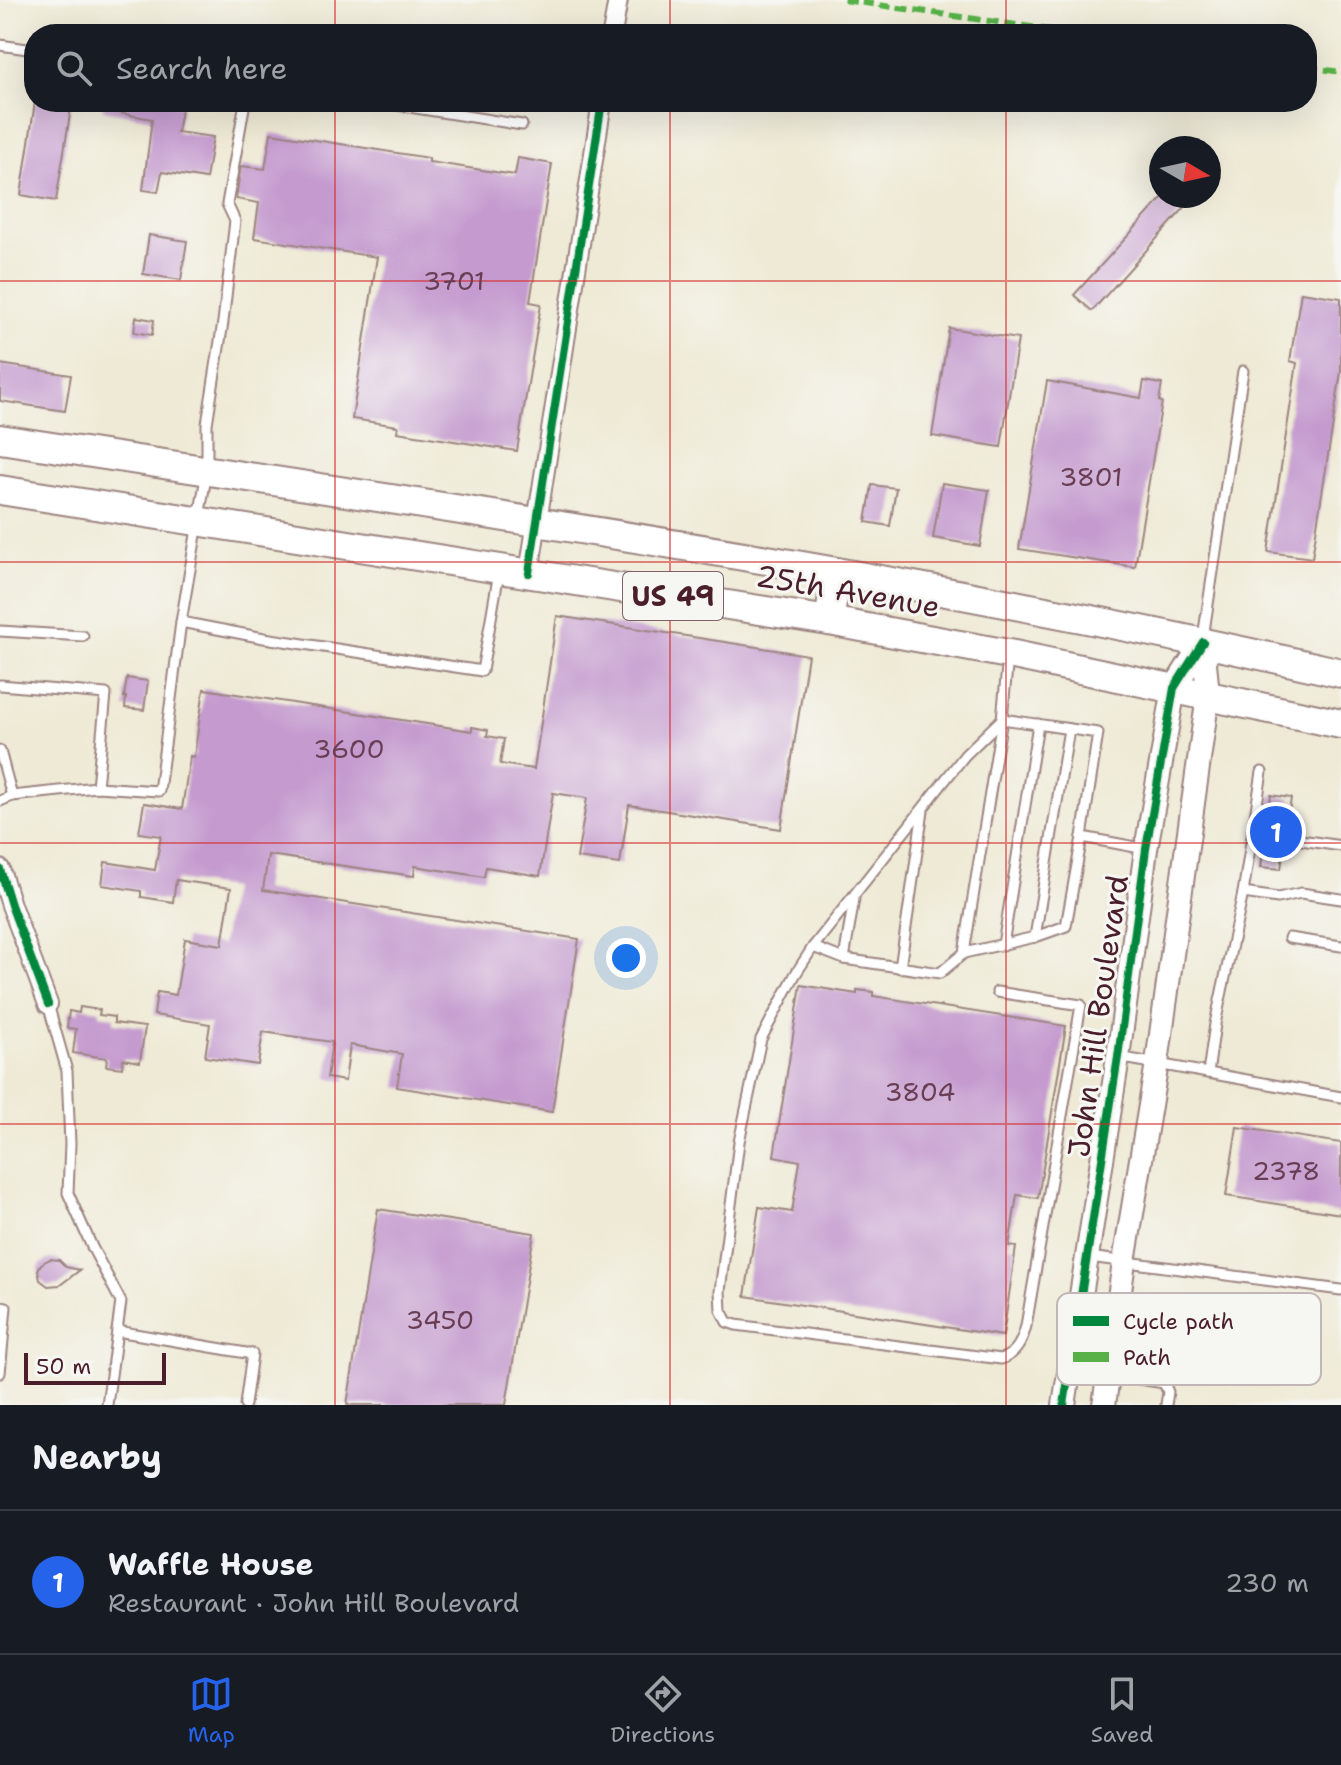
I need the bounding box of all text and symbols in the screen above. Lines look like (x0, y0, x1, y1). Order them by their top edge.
search box (24, 24, 1317, 112)
icon: search (52, 46, 96, 90)
text: Search here (116, 48, 287, 89)
north arrow (1149, 136, 1221, 208)
house number: 3701 (423, 263, 485, 298)
house number: 3801 (1059, 459, 1123, 494)
street label: 25th Avenue (753, 555, 943, 627)
road number: US 49 (623, 572, 723, 620)
house number: 3600 (313, 731, 385, 766)
pin: 1 (1250, 802, 1302, 862)
street label: John Hill Boulevard (1058, 872, 1138, 1160)
your location (606, 938, 646, 978)
house number: 3804 (885, 1074, 955, 1109)
house number: 2378 (1252, 1153, 1320, 1188)
legend (1057, 1293, 1321, 1385)
house number: 3450 (406, 1302, 474, 1337)
text: Cycle path (1123, 1307, 1234, 1336)
text: Path (1123, 1343, 1171, 1372)
scale bar (24, 1349, 166, 1385)
text: 50 m (36, 1352, 91, 1381)
text: Nearby (32, 1434, 162, 1480)
text: Waffle House (108, 1544, 313, 1585)
text: 1 (52, 1565, 64, 1600)
text: 230 m (1225, 1565, 1309, 1600)
text: Restaurant · John Hill Boulevard (108, 1585, 519, 1620)
tab: Map (188, 1672, 235, 1749)
tab: Directions (610, 1672, 715, 1749)
tab: Saved (1091, 1672, 1153, 1749)

